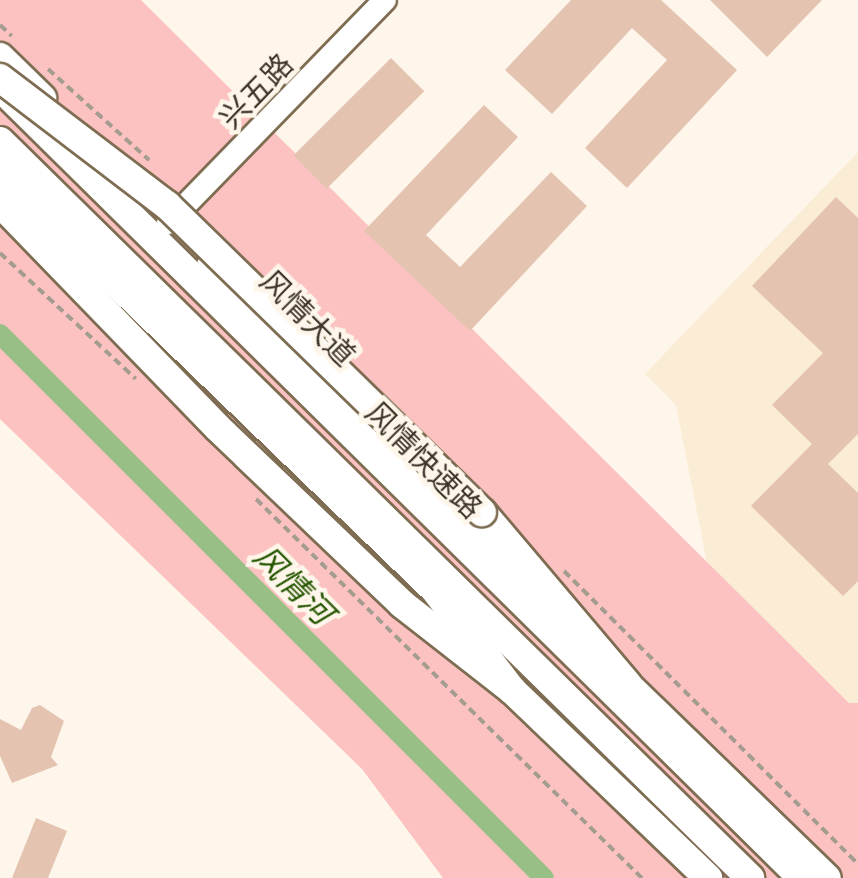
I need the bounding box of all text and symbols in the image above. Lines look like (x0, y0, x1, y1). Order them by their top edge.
street label: 兴五路 (212, 46, 300, 136)
street label: 风情大道 (253, 263, 363, 373)
street label: 风情快速路 (358, 394, 490, 526)
water label: 风情河 (245, 537, 341, 633)

